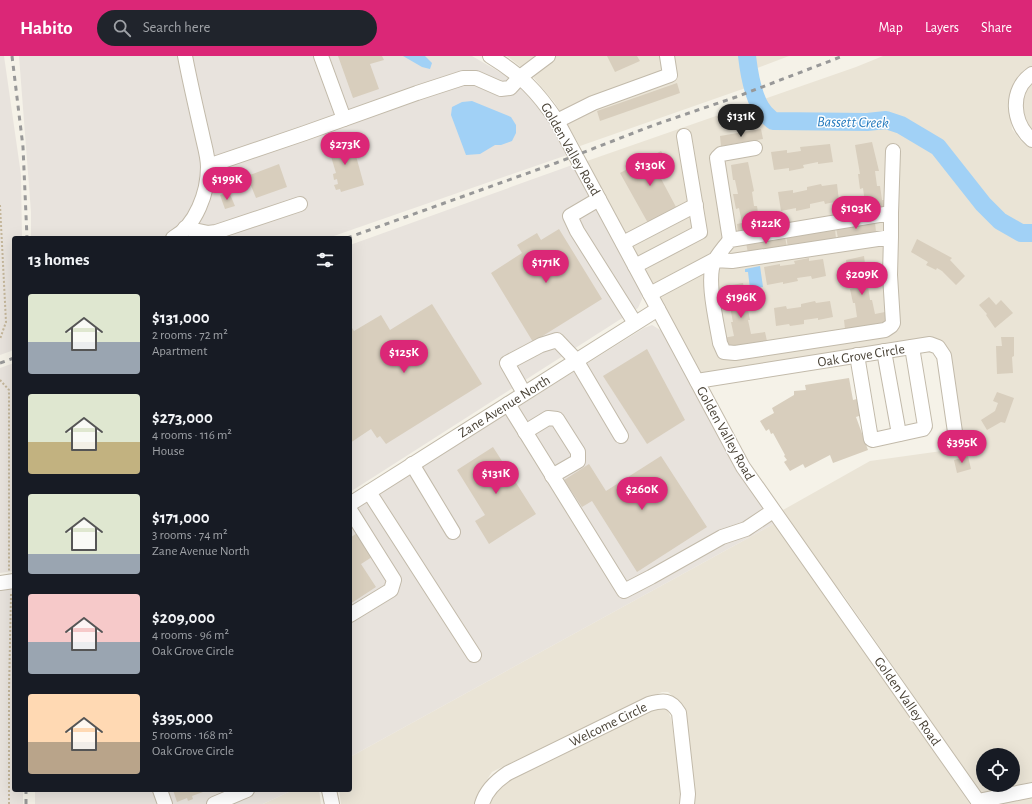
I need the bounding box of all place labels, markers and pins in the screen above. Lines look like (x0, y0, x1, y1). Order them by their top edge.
pin: $131K (713, 104, 769, 138)
pin: $273K (317, 132, 373, 166)
pin: $130K (622, 153, 678, 187)
pin: $199K (199, 167, 255, 201)
pin: $103K (828, 196, 884, 230)
pin: $122K (738, 211, 794, 245)
pin: $171K (518, 250, 574, 284)
pin: $209K (834, 262, 890, 296)
pin: $196K (713, 285, 769, 319)
pin: $125K (376, 340, 432, 374)
pin: $395K (934, 430, 990, 464)
pin: $131K (468, 461, 524, 495)
pin: $260K (614, 477, 670, 511)

